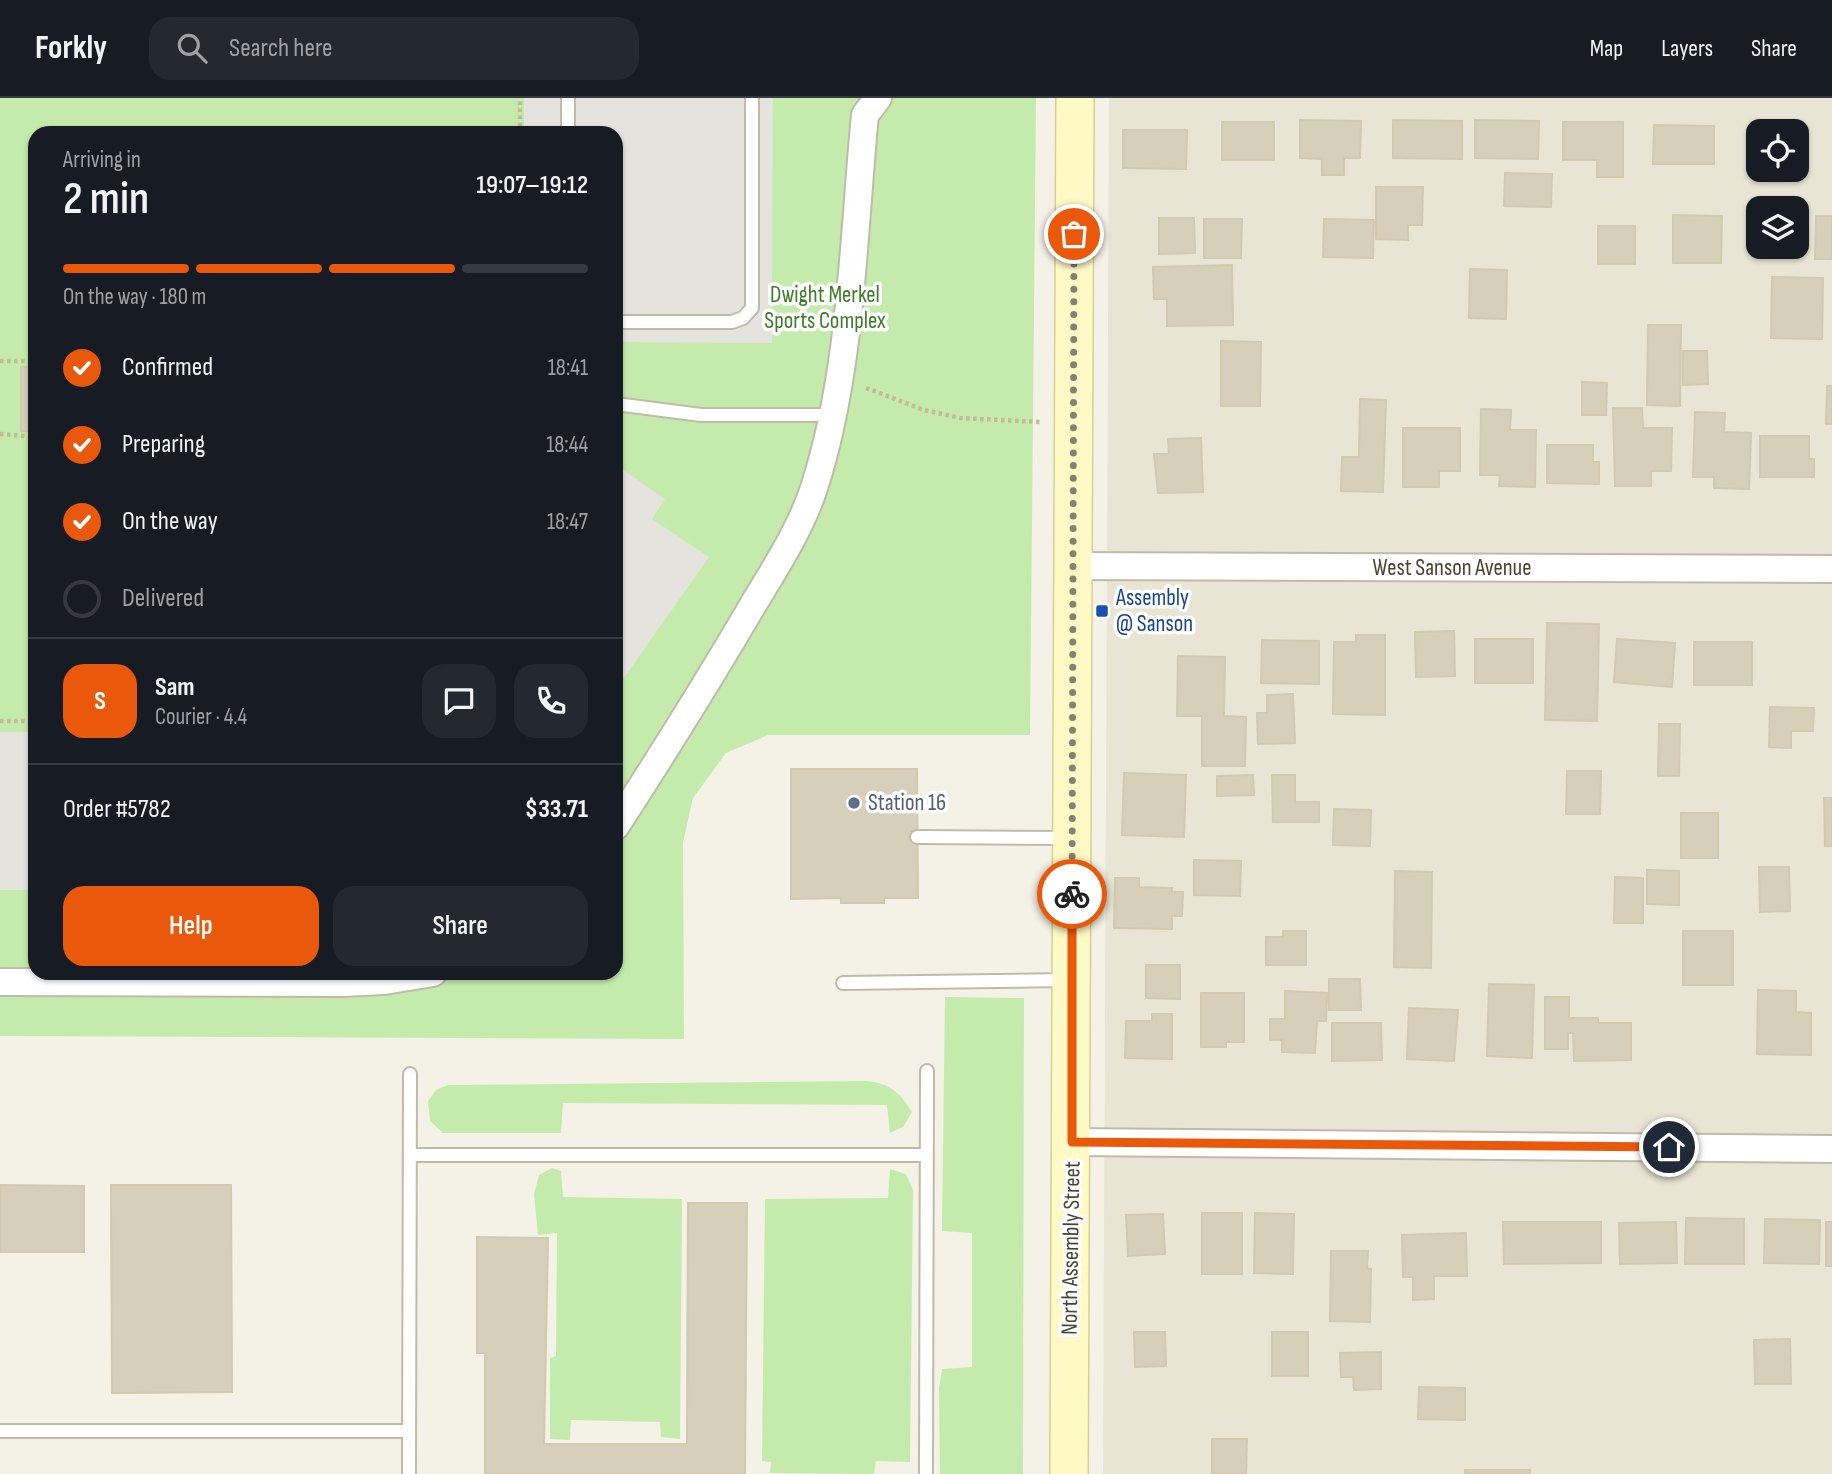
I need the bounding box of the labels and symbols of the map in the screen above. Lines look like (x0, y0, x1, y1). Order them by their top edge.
pin (1044, 204, 1104, 264)
park label: Dwight Merkel Sports Complex (764, 281, 886, 335)
street label: West Sanson Avenue (1373, 554, 1531, 582)
place label: Assembly @ Sanson (1115, 584, 1193, 638)
marker: Assembly @ Sanson (1094, 603, 1110, 619)
place label: Station 16 (868, 789, 946, 817)
marker: Station 16 (846, 795, 862, 811)
courier (1037, 859, 1107, 929)
pin (1639, 1117, 1699, 1177)
street label: North Assembly Street (1055, 1161, 1087, 1335)

